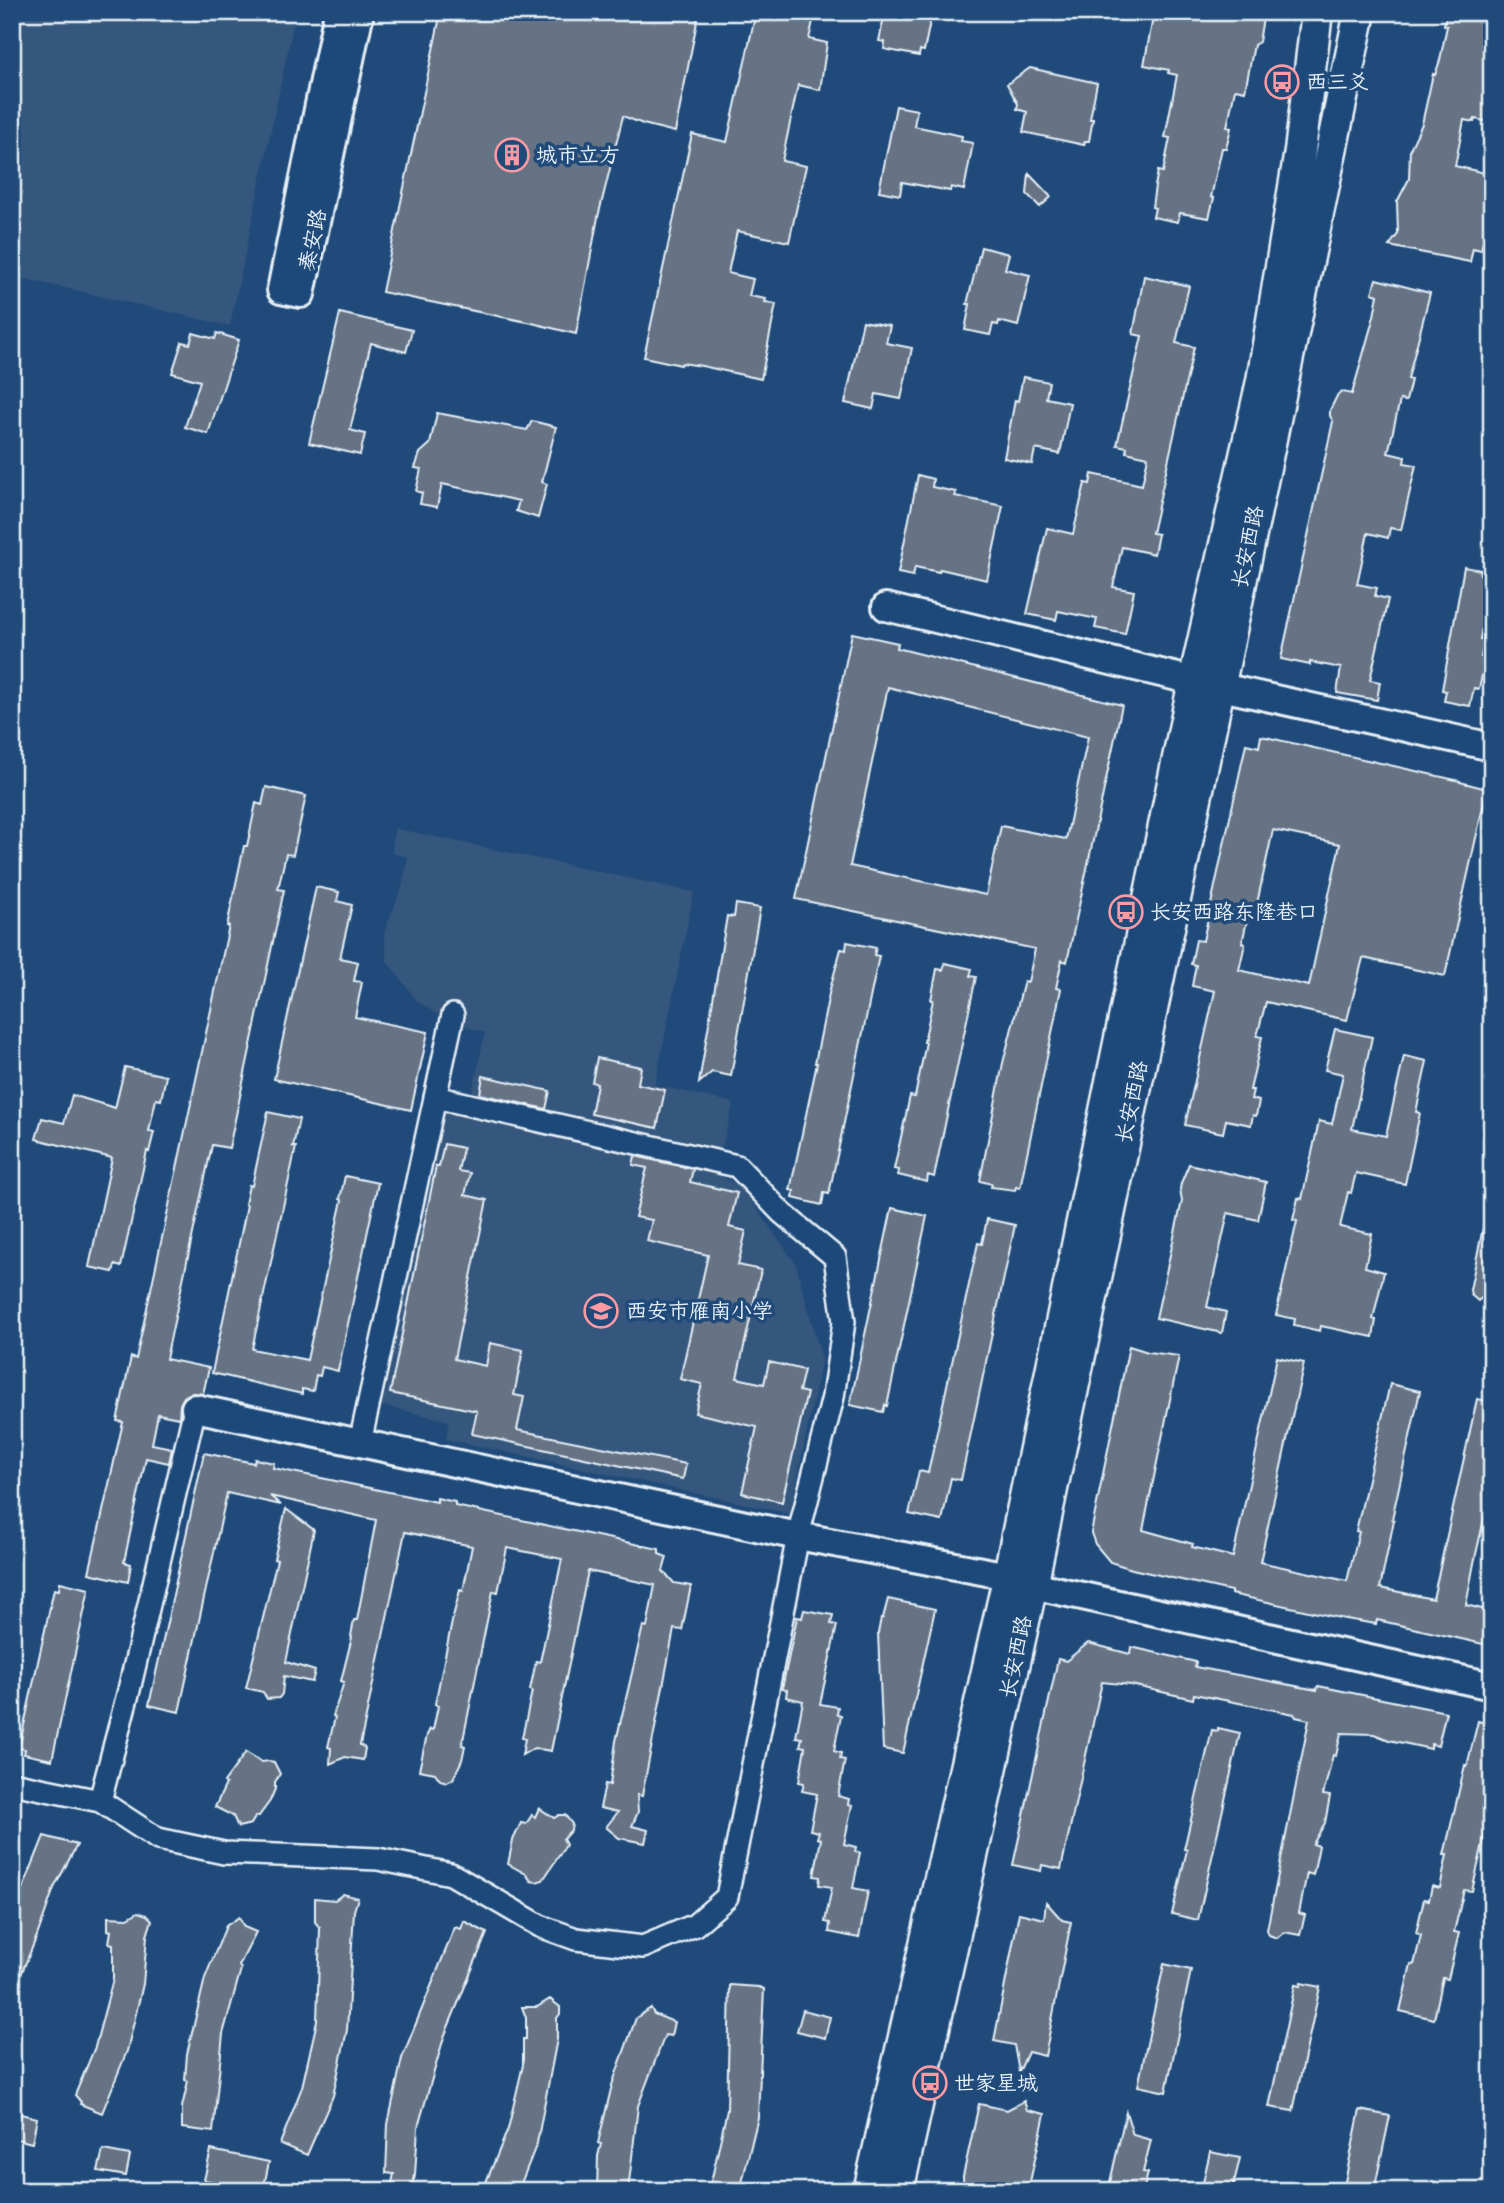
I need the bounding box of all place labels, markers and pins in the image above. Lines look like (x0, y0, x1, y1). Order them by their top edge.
bus stop icon: 西三爻 (1263, 63, 1301, 101)
place label: 西三爻 (1306, 68, 1369, 97)
building icon: 城市立方 (493, 136, 531, 174)
place label: 城市立方 (536, 141, 620, 170)
bus stop icon: 长安西路东隆巷口 (1107, 893, 1145, 931)
place label: 长安西路东隆巷口 (1150, 898, 1318, 927)
school or university icon: 西安市雁南小学 (582, 1292, 620, 1330)
place label: 西安市雁南小学 (626, 1297, 773, 1326)
bus stop icon: 世家星城 (911, 2064, 949, 2102)
place label: 世家星城 (954, 2069, 1038, 2098)

